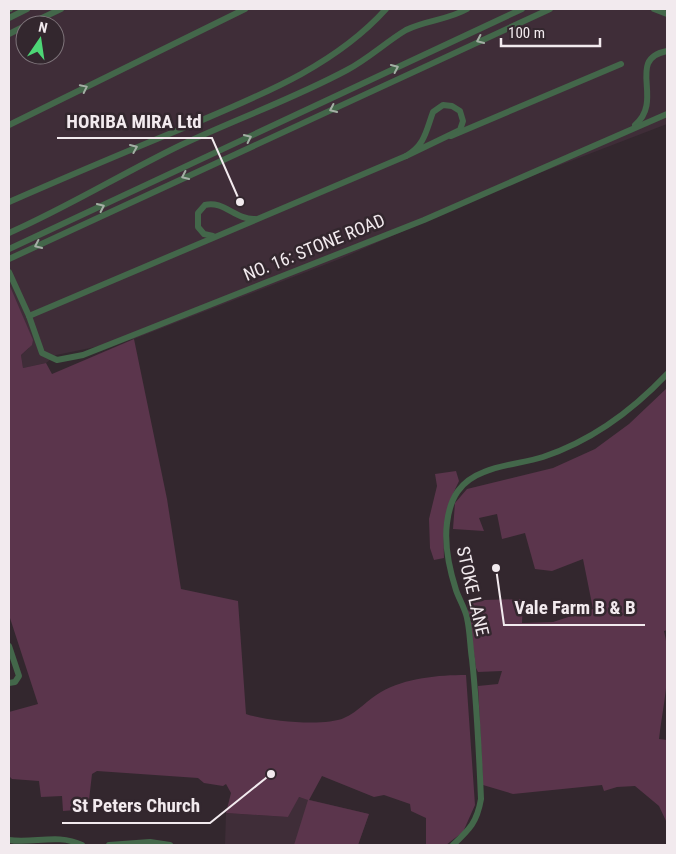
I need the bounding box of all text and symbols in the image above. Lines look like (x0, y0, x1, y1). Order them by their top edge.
north arrow (15, 15, 65, 65)
scale bar (501, 15, 600, 47)
text: N (37, 19, 49, 36)
text: 100 m (508, 24, 545, 42)
one-way arrow (476, 34, 485, 45)
one-way arrow (390, 64, 399, 75)
one-way arrow (79, 84, 88, 94)
one-way arrow (329, 102, 338, 113)
callout: HORIBA MIRA Ltd (57, 104, 212, 138)
text: HORIBA MIRA Ltd (66, 110, 202, 133)
one-way arrow (243, 133, 252, 144)
one-way arrow (129, 144, 138, 155)
one-way arrow (181, 170, 190, 180)
one-way arrow (96, 202, 105, 213)
street label: NO. 16: STONE ROAD (240, 209, 388, 285)
one-way arrow (34, 239, 43, 250)
street label: STOKE LANE (452, 544, 494, 638)
callout: Vale Farm B & B (504, 591, 645, 625)
text: Vale Farm B & B (514, 596, 636, 619)
callout: St Peters Church (62, 789, 210, 823)
text: St Peters Church (72, 794, 200, 817)

